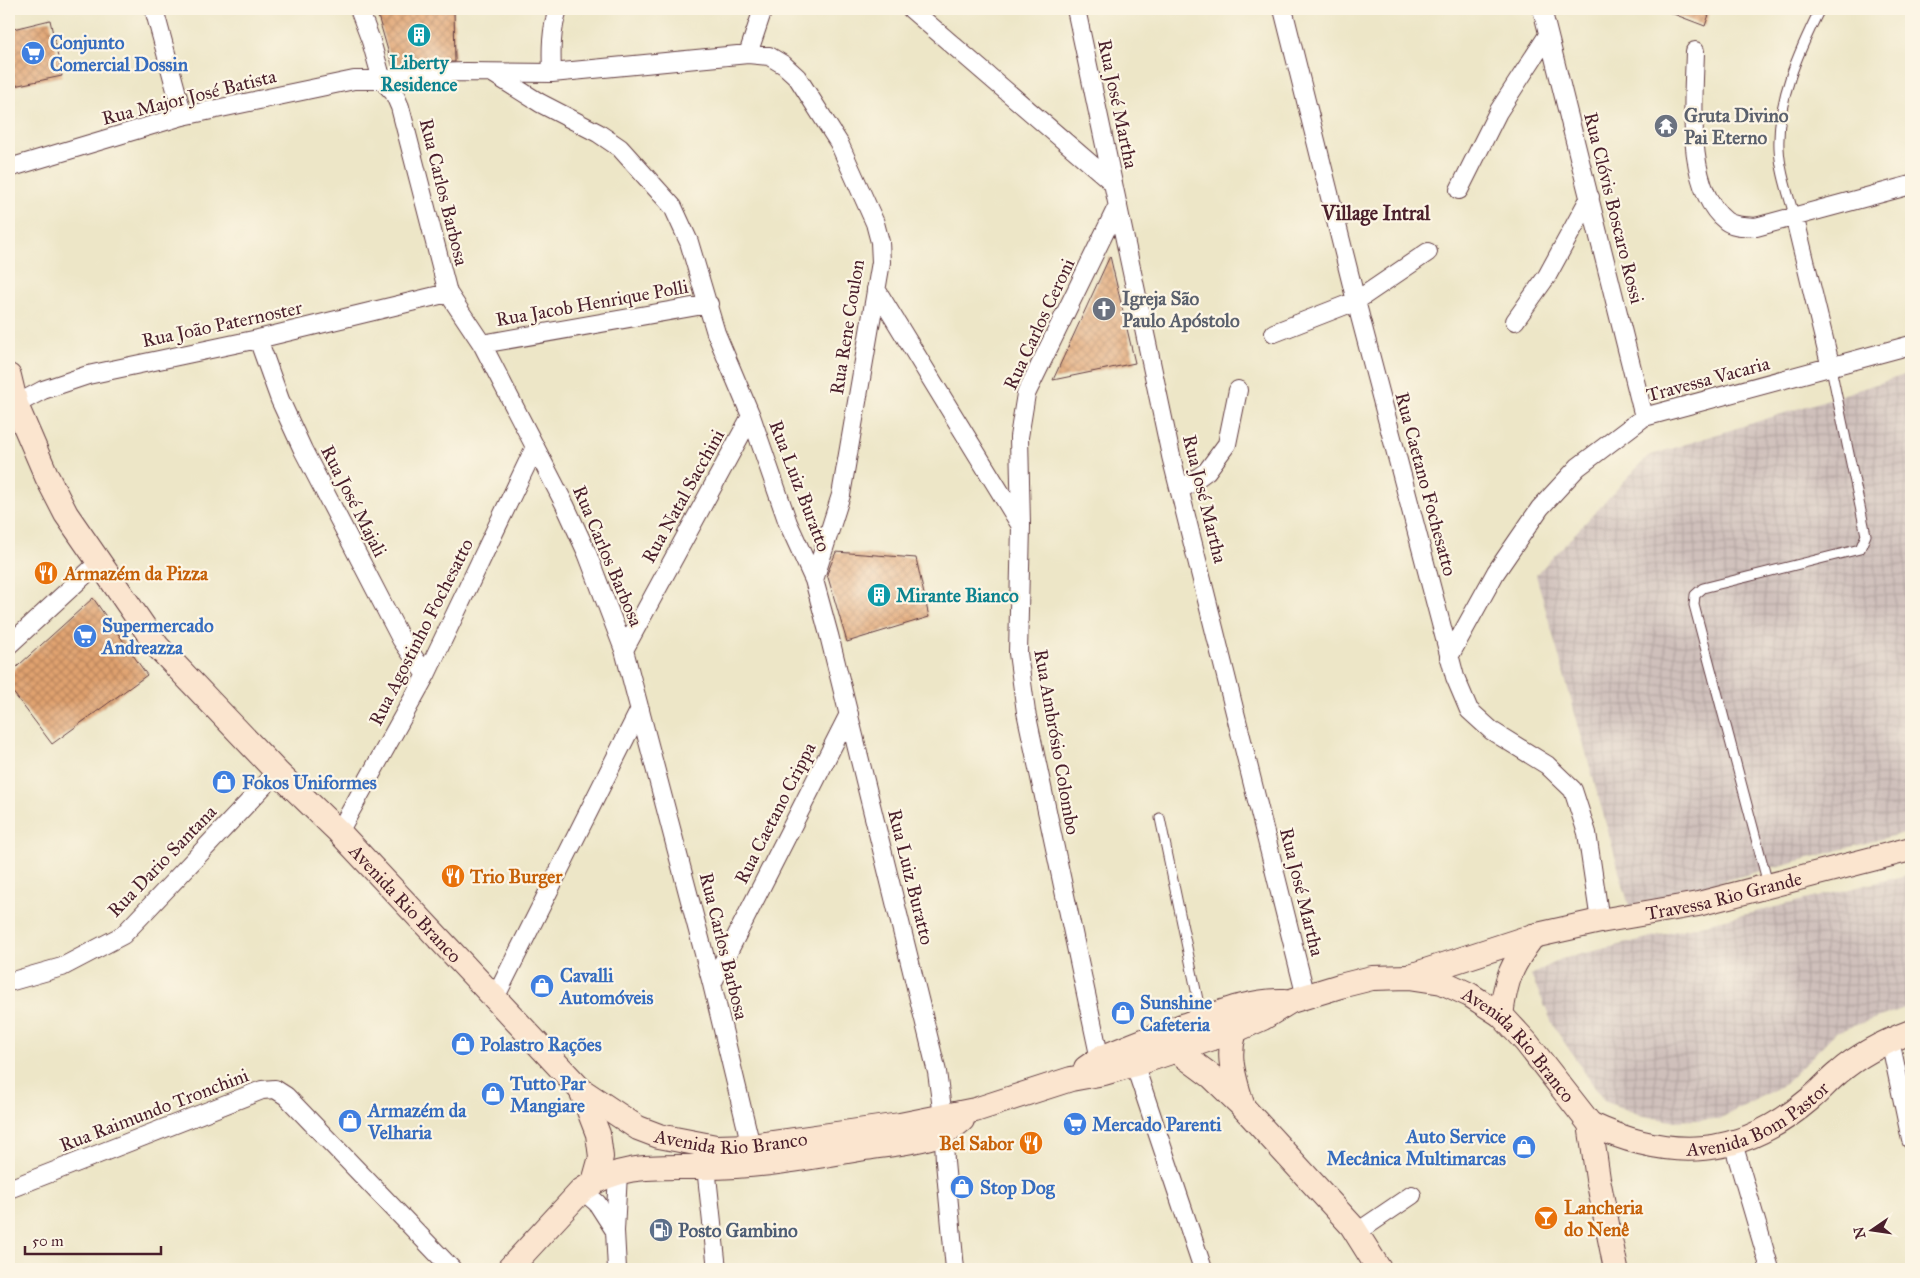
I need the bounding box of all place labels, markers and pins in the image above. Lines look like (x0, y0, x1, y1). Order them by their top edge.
building icon: Liberty Residence (406, 22, 432, 48)
place label: Conjunto Comercial Dossin (50, 31, 189, 76)
supermarket icon: Conjunto Comercial Dossin (20, 40, 46, 66)
place label: Liberty Residence (381, 51, 458, 96)
place label: Gruta Divino Pai Eterno (1684, 104, 1789, 149)
temple icon: Gruta Divino Pai Eterno (1653, 113, 1679, 139)
place label: Igreja São Paulo Apóstolo (1122, 287, 1240, 333)
church icon: Igreja São Paulo Apóstolo (1091, 296, 1117, 322)
restaurant icon: Armazém da Pizza (33, 560, 59, 586)
place label: Armazém da Pizza (62, 562, 209, 585)
building icon: Mirante Bianco (866, 582, 892, 608)
place label: Mirante Bianco (896, 584, 1019, 607)
place label: Supermercado Andreazza (100, 614, 214, 659)
supermarket icon: Supermercado Andreazza (72, 623, 98, 649)
shop icon: Fokos Uniformes (211, 769, 237, 795)
place label: Fokos Uniformes (242, 771, 377, 794)
restaurant icon: Trio Burger (440, 863, 466, 889)
place label: Trio Burger (469, 865, 563, 889)
place label: Cavalli Automóveis (558, 964, 654, 1009)
shop icon: Cavalli Automóveis (529, 973, 555, 999)
place label: Sunshine Cafeteria (1140, 991, 1212, 1036)
shop icon: Sunshine Cafeteria (1110, 1000, 1136, 1026)
shop icon: Polastro Rações (450, 1031, 476, 1057)
place label: Polastro Rações (480, 1033, 602, 1057)
place label: Tutto Par Mangiare (509, 1072, 587, 1118)
shop icon: Tutto Par Mangiare (480, 1081, 506, 1107)
place label: Armazém da Velharia (366, 1099, 467, 1144)
shop icon: Armazém da Velharia (337, 1108, 363, 1134)
supermarket icon: Mercado Parenti (1062, 1111, 1088, 1137)
place label: Mercado Parenti (1092, 1113, 1222, 1136)
place label: Auto Service Mecânica Multimarcas (1327, 1125, 1506, 1170)
restaurant icon: Bel Sabor (1018, 1130, 1044, 1156)
place label: Bel Sabor (939, 1132, 1015, 1155)
shop icon: Auto Service Mecânica Multimarcas (1511, 1134, 1537, 1160)
shop icon: Stop Dog (949, 1174, 975, 1200)
place label: Stop Dog (980, 1176, 1056, 1200)
place label: Lancheria do Nenê (1564, 1196, 1644, 1241)
bar icon: Lancheria do Nenê (1533, 1205, 1559, 1231)
fuel station icon: Posto Gambino (648, 1217, 674, 1243)
place label: Posto Gambino (678, 1219, 798, 1242)

